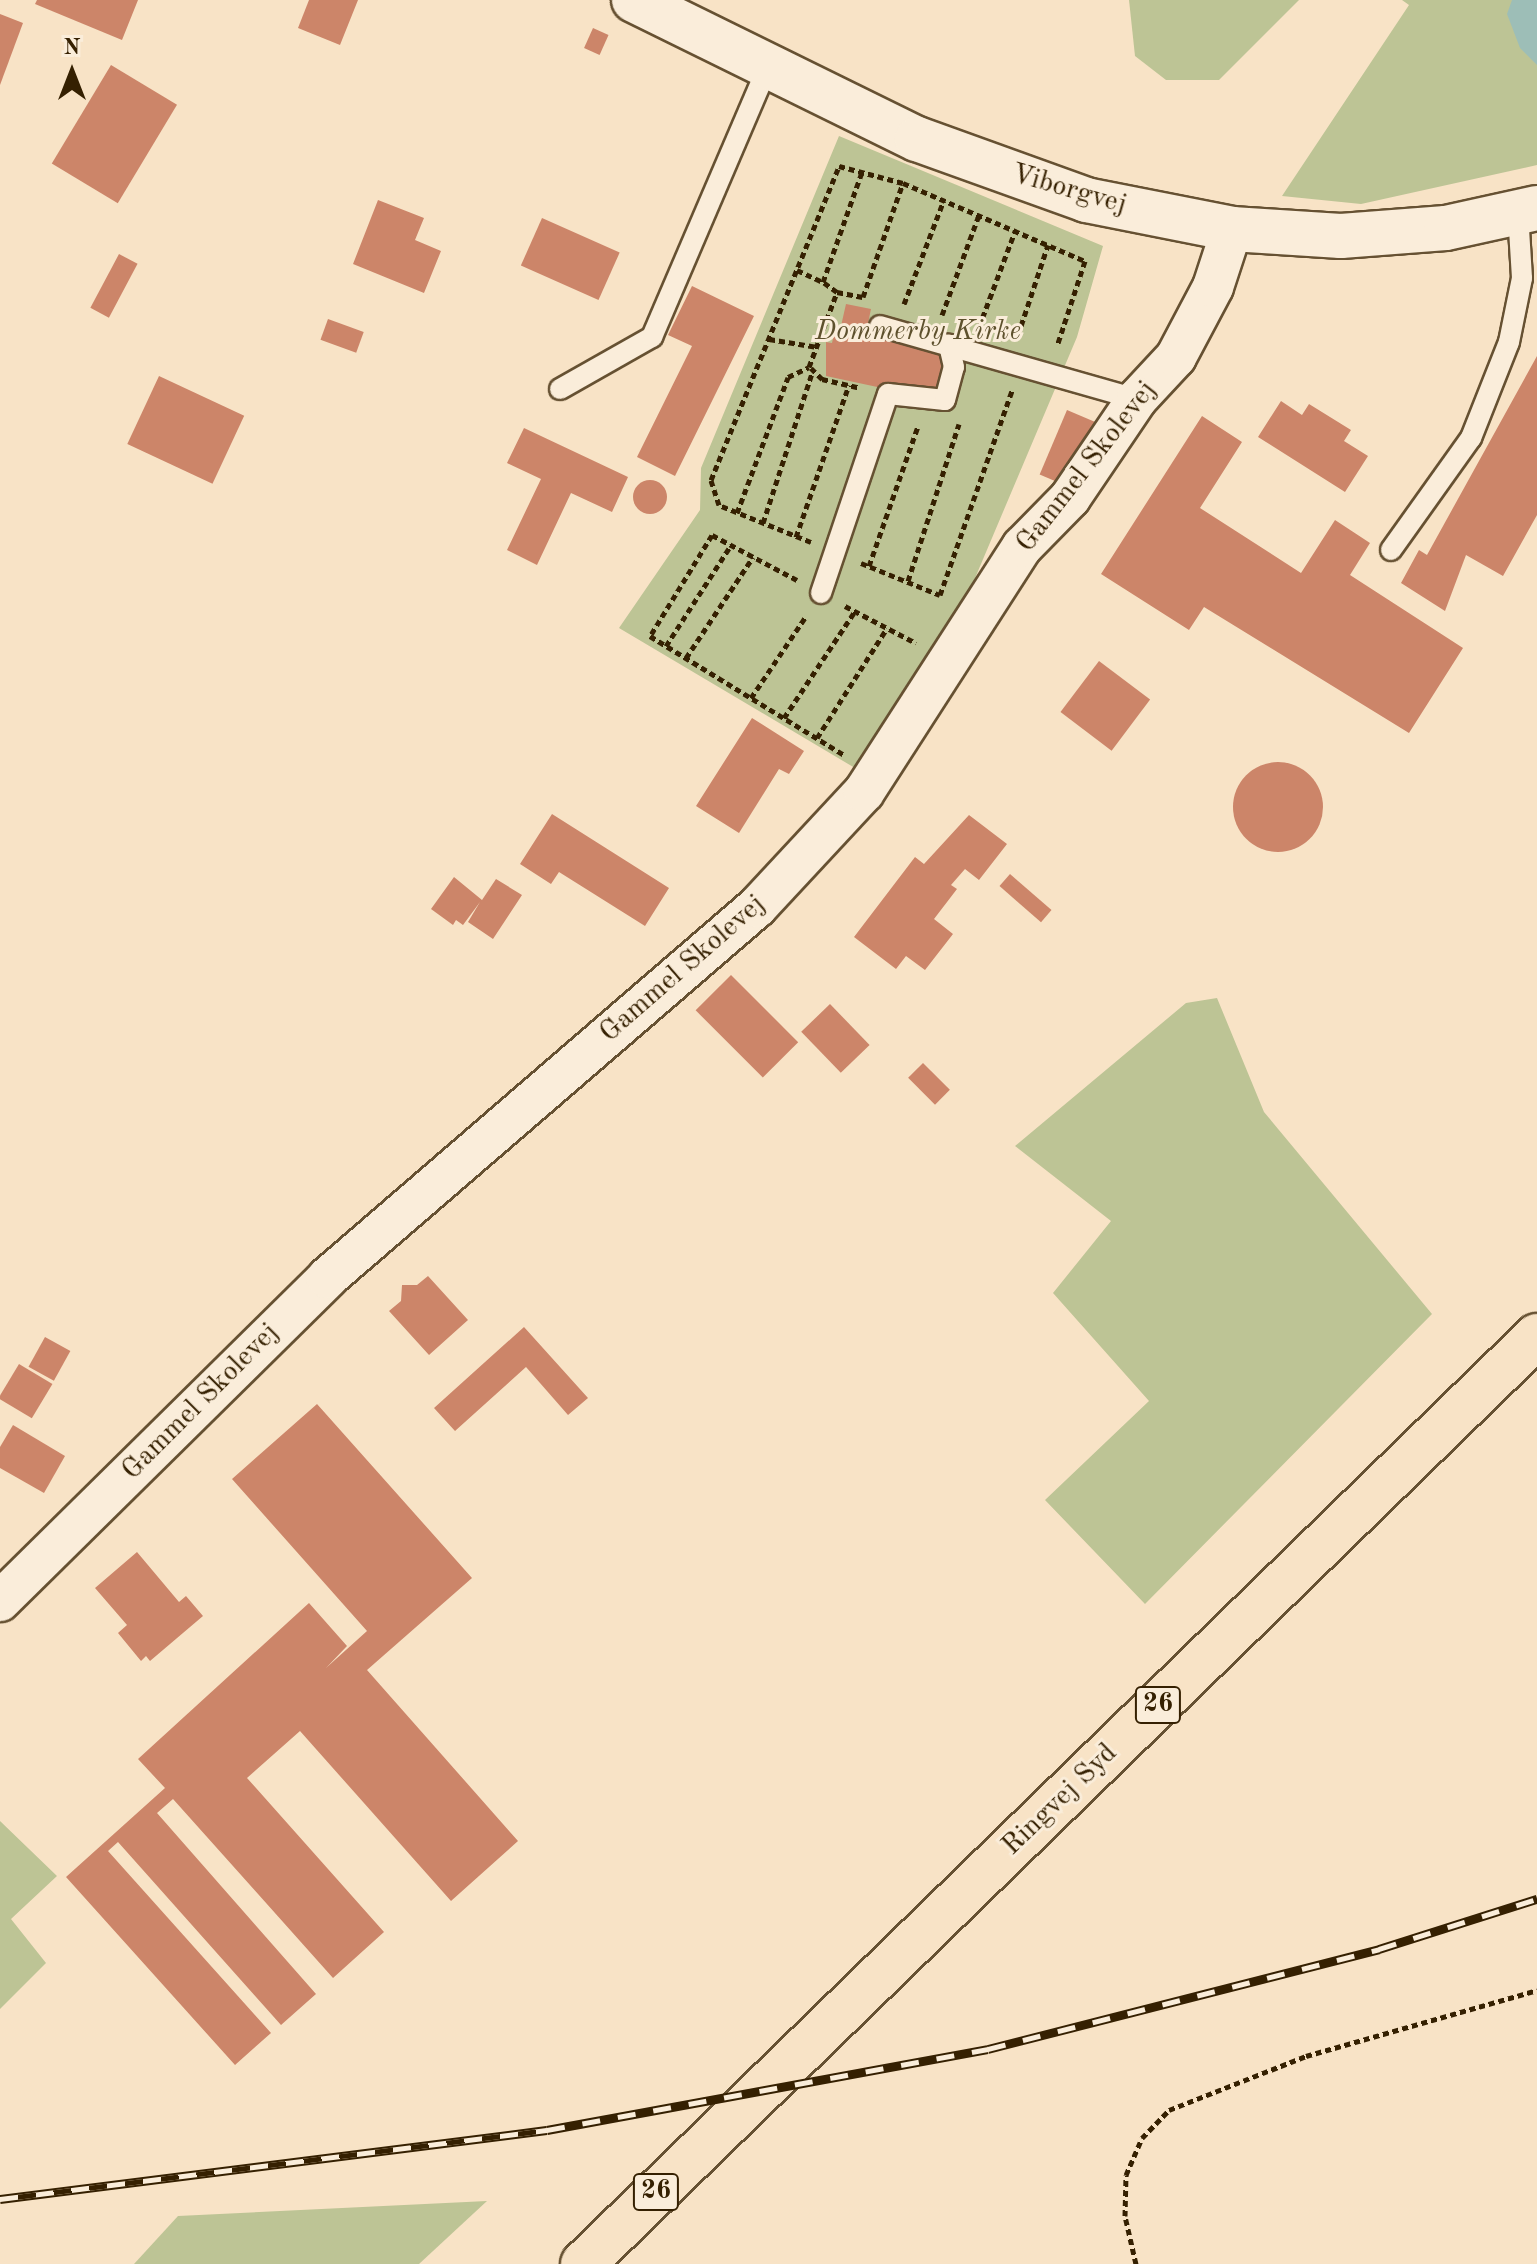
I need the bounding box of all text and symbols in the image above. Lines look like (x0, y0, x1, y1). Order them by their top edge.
north arrow (32, 32, 112, 112)
text: N (64, 37, 80, 59)
street label: Viborgvej (1008, 158, 1130, 222)
park label: Dommerby Kirke (815, 315, 1021, 349)
street label: Gammel Skolevej (1010, 375, 1164, 559)
street label: Gammel Skolevej (593, 888, 773, 1050)
street label: Gammel Skolevej (115, 1316, 287, 1488)
road number: 26 (1134, 1683, 1182, 1727)
street label: Ringvej Syd (996, 1737, 1124, 1863)
road number: 26 (632, 2170, 680, 2214)

